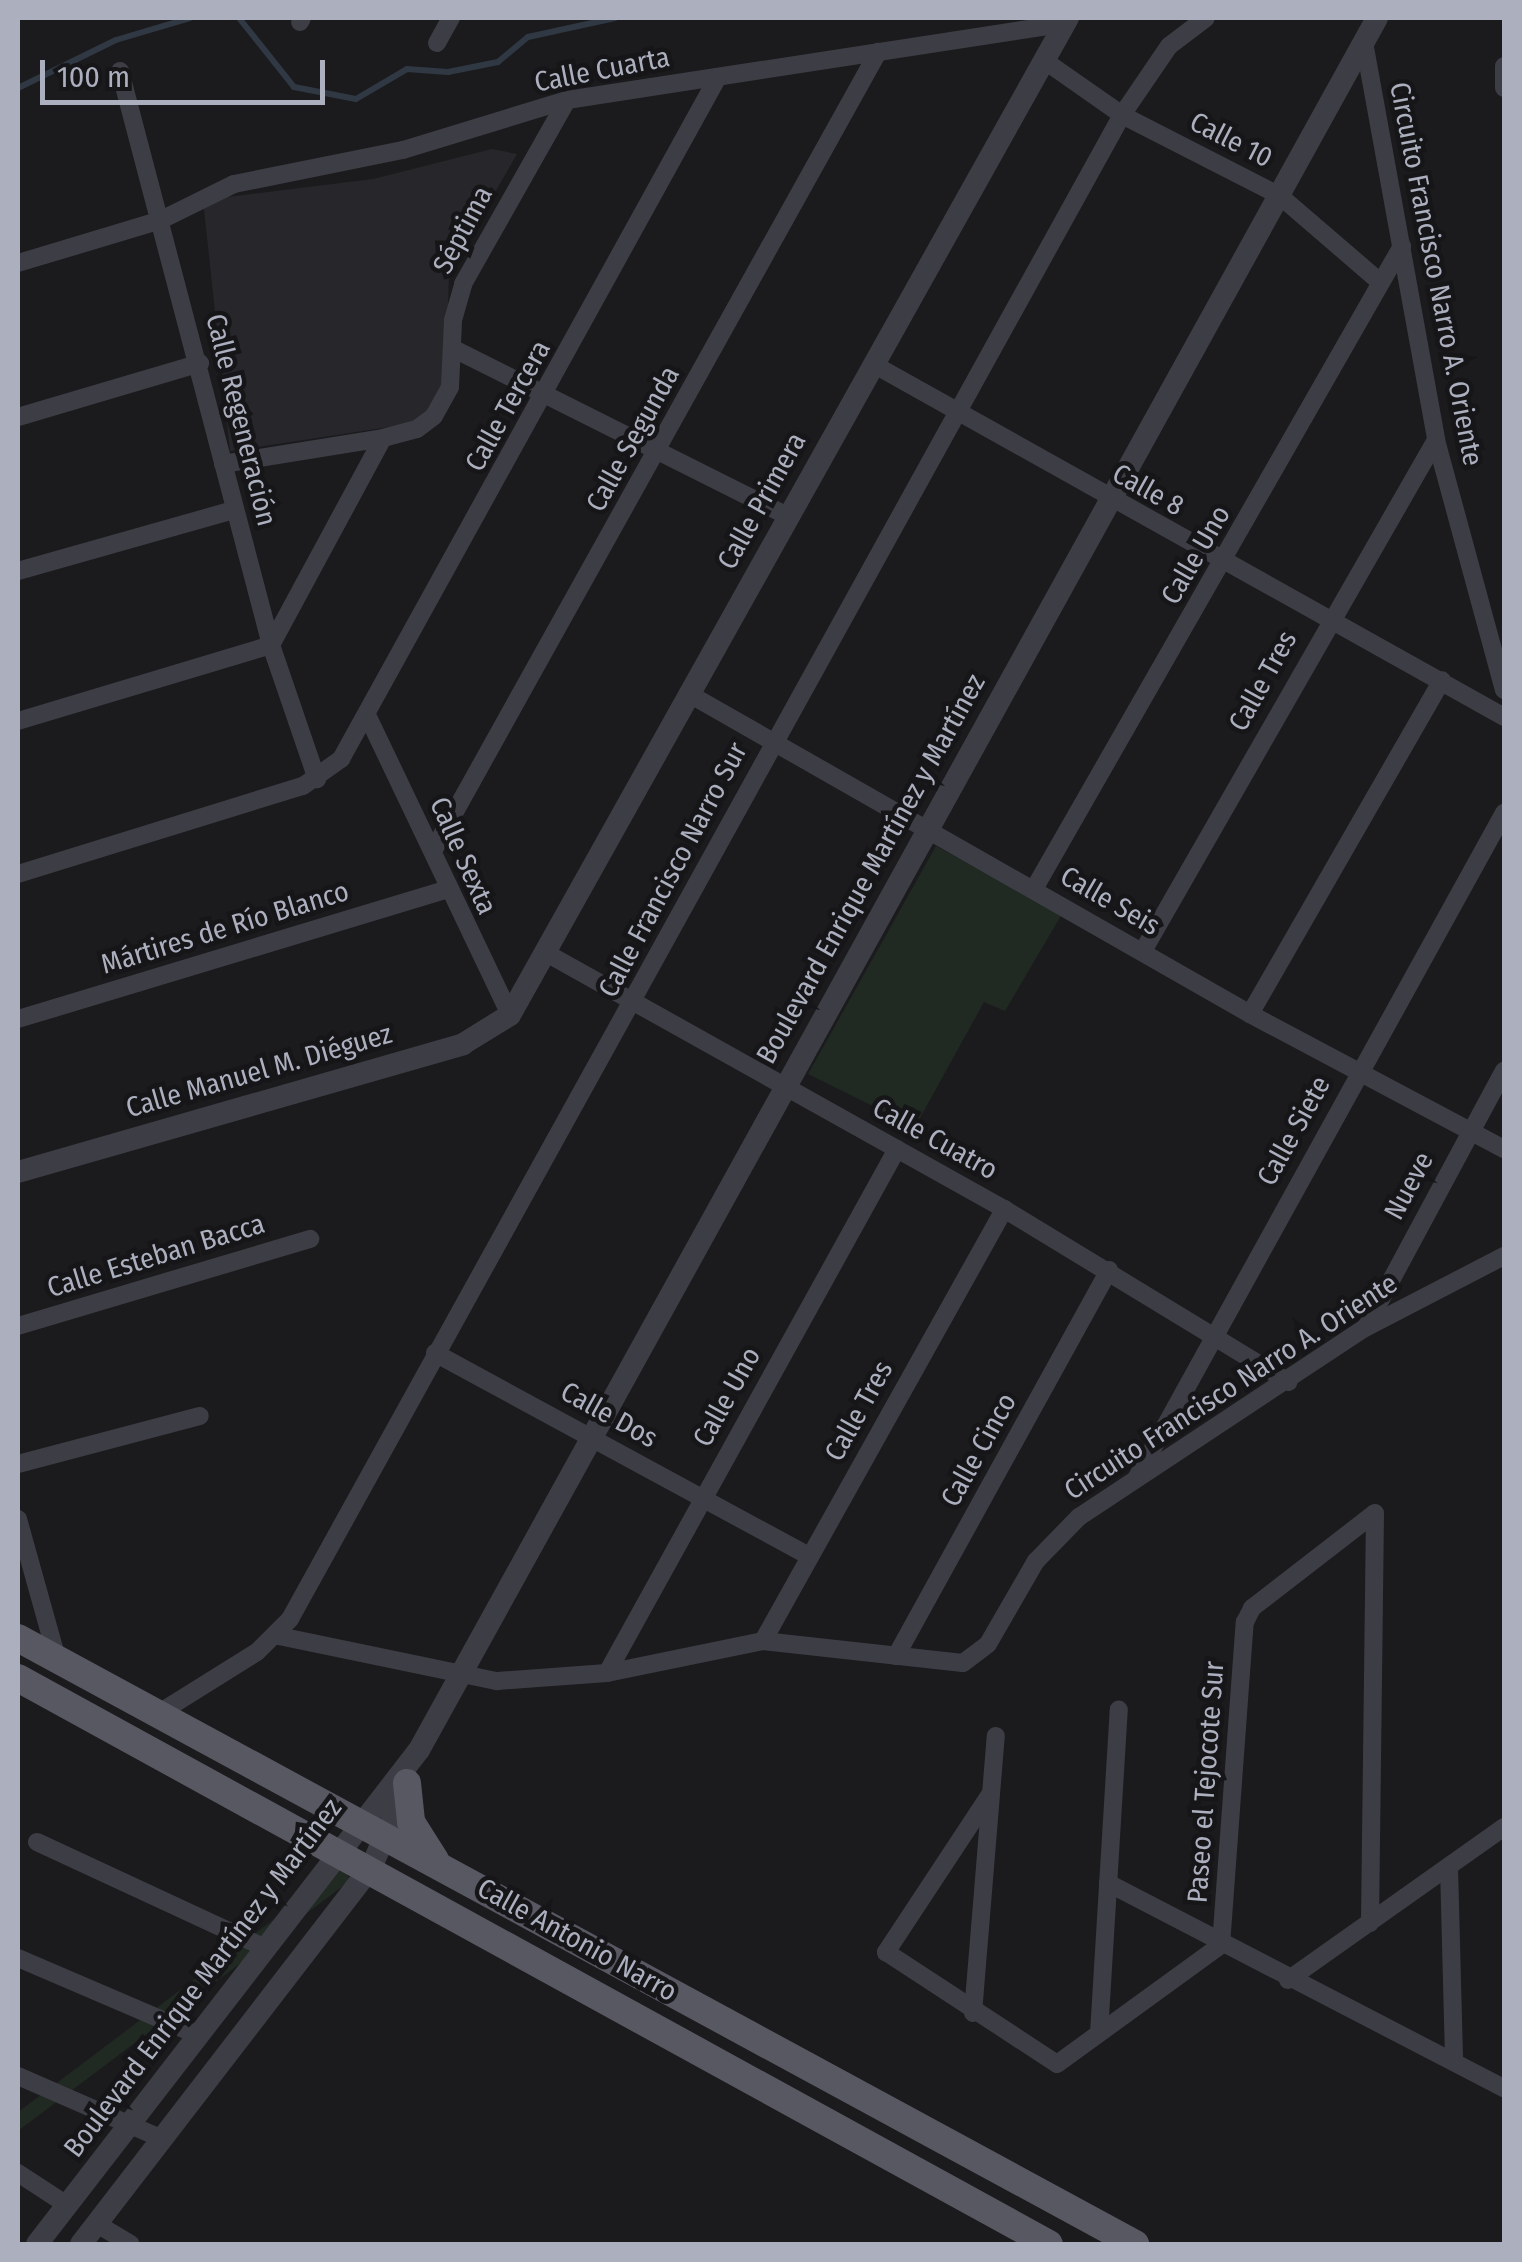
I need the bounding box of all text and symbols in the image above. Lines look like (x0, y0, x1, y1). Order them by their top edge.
scale bar (45, 40, 330, 102)
street label: Calle Cuarta (532, 40, 672, 100)
text: 100 m (57, 59, 130, 95)
street label: Circuito Francisco Narro A. Oriente (1382, 79, 1490, 469)
street label: Calle 10 (1184, 105, 1278, 175)
street label: Séptima (426, 181, 500, 279)
street label: Calle Regeneración (198, 310, 284, 530)
street label: Calle Tercera (458, 335, 558, 477)
street label: Calle Segunda (579, 360, 687, 518)
street label: Calle Primera (711, 427, 813, 575)
street label: Calle 8 (1106, 457, 1190, 523)
street label: Calle Uno (1154, 500, 1238, 610)
street label: Calle Tres (1222, 625, 1304, 737)
street label: Boulevard Enrique Martínez y Martínez (750, 668, 992, 1070)
street label: Calle Francisco Narro Sur (592, 737, 754, 1003)
street label: Calle Sexta (422, 792, 504, 920)
street label: Calle Seis (1054, 859, 1166, 943)
street label: Mártires de Río Blanco (97, 874, 353, 982)
street label: Calle Manuel M. Diéguez (122, 1017, 396, 1125)
street label: Calle Siete (1250, 1070, 1338, 1192)
street label: Calle Cuatro (867, 1091, 1003, 1187)
street label: Nueve (1377, 1147, 1441, 1225)
street label: Calle Esteban Bacca (43, 1207, 269, 1305)
street label: Circuito Francisco Narro A. Oriente (1058, 1267, 1404, 1507)
street label: Calle Uno (686, 1341, 768, 1453)
street label: Calle Tres (818, 1355, 900, 1467)
street label: Calle Dos (555, 1375, 663, 1455)
street label: Calle Cinco (934, 1387, 1024, 1513)
street label: Paseo el Tejocote Sur (1181, 1660, 1231, 1904)
street label: Boulevard Enrique Martínez y Martínez (57, 1792, 349, 2164)
street label: Calle Antonio Narro (471, 1871, 683, 2009)

